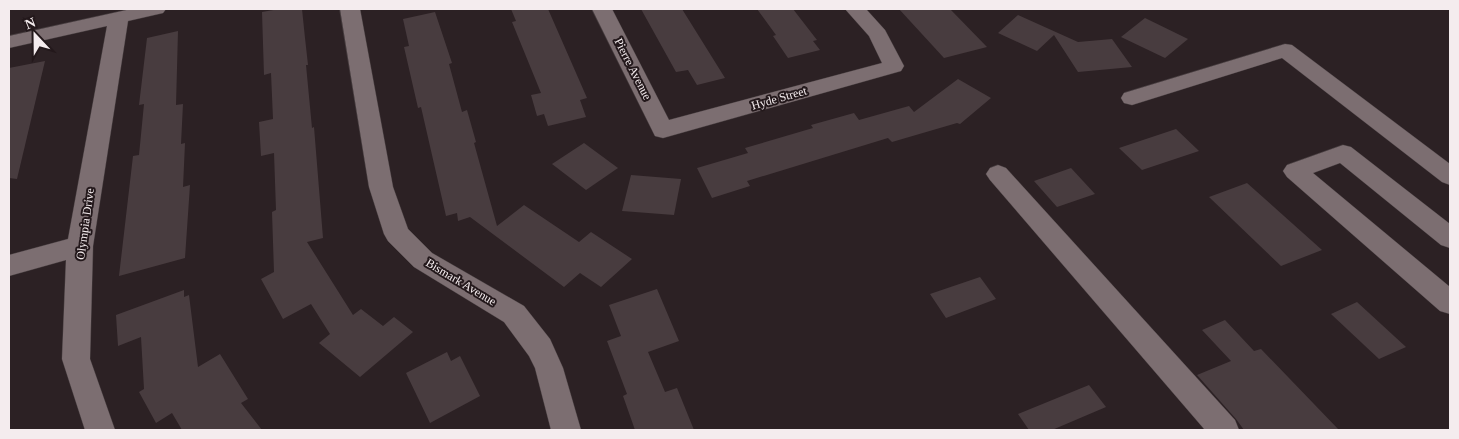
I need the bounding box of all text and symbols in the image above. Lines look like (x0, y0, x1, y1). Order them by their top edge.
north arrow (10, 10, 60, 60)
text: N (23, 15, 38, 32)
street label: Pierre Avenue (611, 36, 655, 102)
street label: Hyde Street (750, 83, 809, 113)
street label: Olympia Drive (73, 187, 97, 261)
street label: Bismark Avenue (423, 256, 499, 308)

